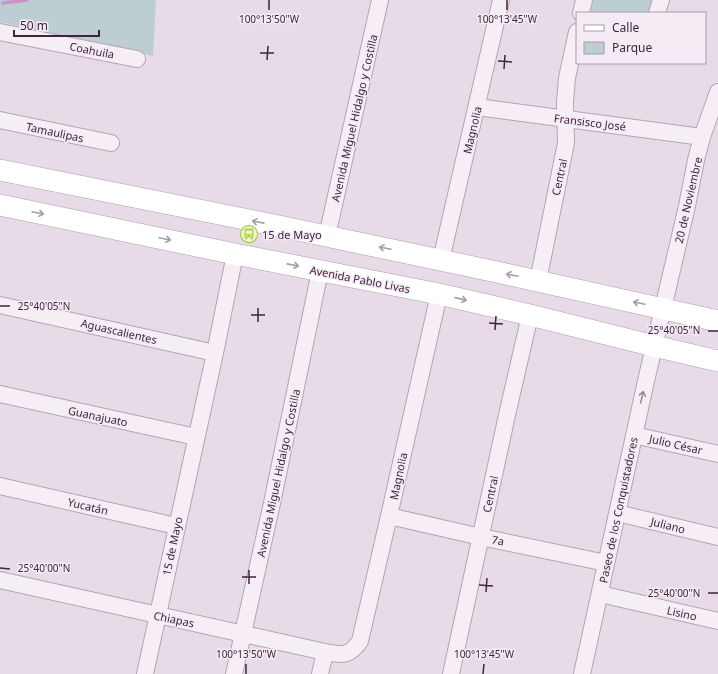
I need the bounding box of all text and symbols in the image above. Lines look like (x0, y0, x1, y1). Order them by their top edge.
scale bar (14, 12, 99, 38)
text: 100°13'50"W (239, 12, 300, 26)
text: 100°13'45"W (477, 12, 538, 26)
legend (576, 12, 706, 64)
text: 50 m (20, 17, 48, 34)
text: Calle (612, 19, 640, 36)
street label: Avenida Miguel Hidalgo y Costilla (327, 33, 381, 203)
street label: Coahuila (68, 38, 116, 62)
text: Parque (612, 39, 653, 56)
street label: Magnolia (459, 105, 485, 155)
street label: Fransisco José (553, 110, 627, 134)
street label: Tamaulipas (25, 119, 85, 145)
street label: 20 de Noviembre (671, 155, 705, 245)
street label: Central (548, 157, 570, 197)
one-way arrow (31, 209, 44, 217)
one-way arrow (252, 217, 265, 225)
bus stop icon: 15 de Mayo (239, 224, 259, 244)
place label: 15 de Mayo (262, 227, 322, 242)
one-way arrow (159, 236, 172, 244)
one-way arrow (379, 244, 392, 252)
one-way arrow (286, 261, 299, 269)
street label: Avenida Pablo Livas (309, 262, 411, 296)
one-way arrow (506, 271, 519, 279)
one-way arrow (455, 296, 468, 304)
text: 25°40'05"N (18, 299, 70, 313)
one-way arrow (633, 299, 646, 307)
street label: Aguascalientes (80, 315, 158, 347)
text: 25°40'05"N (648, 323, 700, 337)
street label: Avenida Miguel Hidalgo y Costilla (253, 388, 303, 558)
one-way arrow (639, 391, 647, 404)
street label: Guanajuato (67, 402, 129, 430)
street label: Julio César (647, 430, 704, 457)
street label: Paseo de los Conquistadores (595, 436, 641, 584)
street label: Magnolia (386, 451, 410, 501)
street label: Central (479, 474, 501, 514)
street label: Yucatán (66, 494, 110, 518)
street label: Juliano (648, 513, 687, 537)
street label: 15 de Mayo (158, 515, 186, 577)
street label: 7a (490, 531, 506, 549)
text: 25°40'00"N (18, 561, 70, 575)
text: 25°40'00"N (648, 586, 700, 600)
street label: Lisino (666, 602, 699, 624)
street label: Chiapas (152, 607, 196, 631)
text: 100°13'50"W (216, 647, 277, 661)
text: 100°13'45"W (454, 647, 515, 661)

